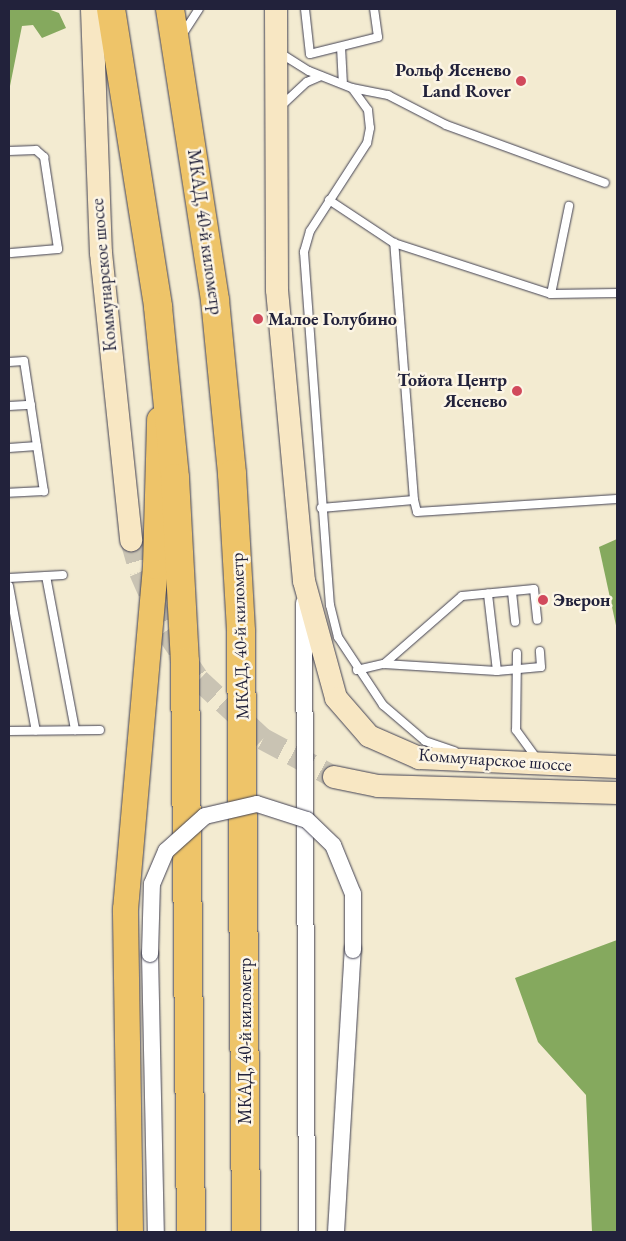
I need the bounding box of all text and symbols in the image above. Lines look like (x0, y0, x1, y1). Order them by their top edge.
place label: Рольф Ясенево Land Rover (395, 60, 511, 102)
marker: Рольф Ясенево Land Rover (515, 75, 527, 87)
street label: МКАД, 40-й километр (183, 148, 227, 316)
street label: Коммунарское шоссе (87, 198, 121, 352)
place label: Малое Голубино (268, 308, 397, 330)
marker: Малое Голубино (252, 313, 264, 325)
place label: Тойота Центр Ясенево (397, 370, 507, 412)
marker: Тойота Центр Ясенево (511, 385, 523, 397)
street label: МКАД, 40-й километр (226, 552, 254, 720)
place label: Эверон (553, 589, 610, 611)
marker: Эверон (537, 594, 549, 606)
street label: Коммунарское шоссе (418, 744, 572, 776)
street label: МКАД, 40-й километр (234, 958, 256, 1124)

